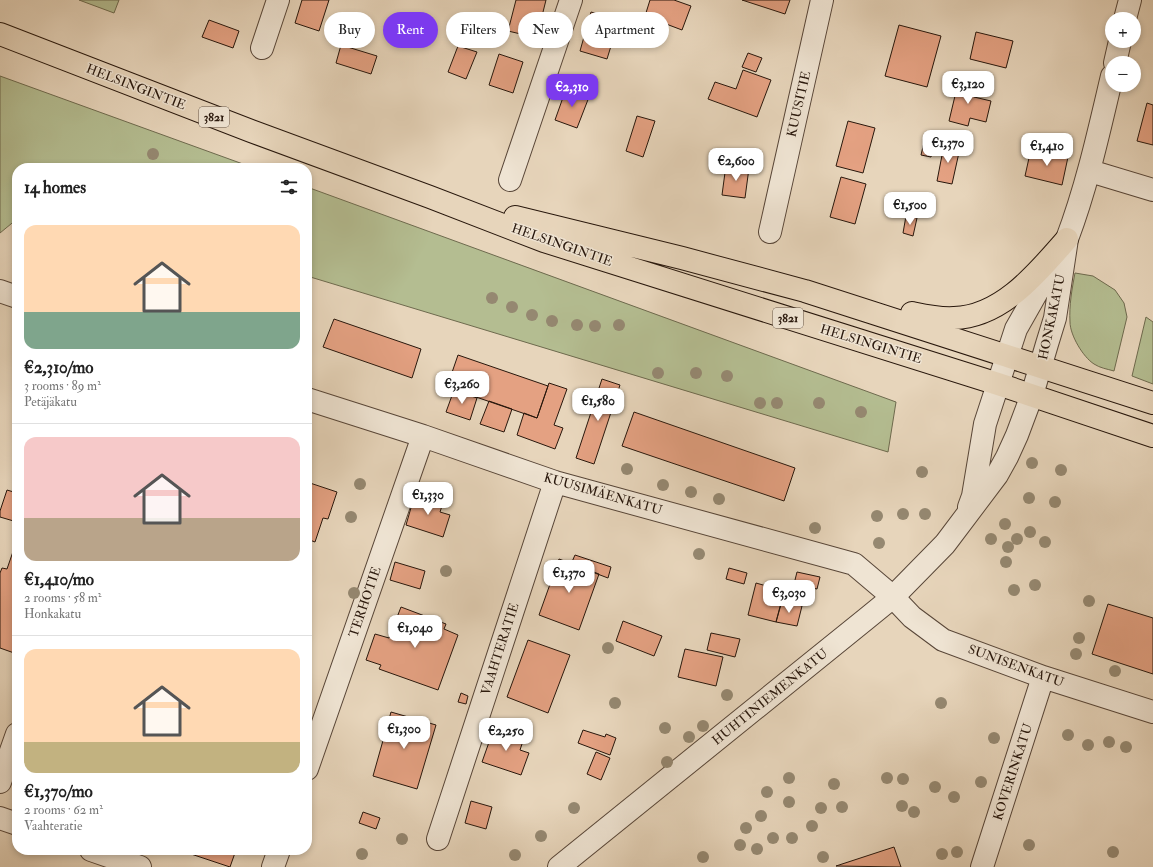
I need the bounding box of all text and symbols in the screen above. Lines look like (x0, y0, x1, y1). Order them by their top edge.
chip: Buy (324, 12, 375, 48)
chip: Rent (383, 12, 438, 48)
chip: Filters (446, 12, 510, 48)
chip: New (518, 12, 573, 48)
chip: Apartment (581, 12, 669, 48)
map controls (1105, 12, 1141, 92)
button: + (1105, 12, 1141, 48)
button: − (1105, 56, 1141, 92)
street label: HELSINGINTIE (84, 61, 188, 113)
street label: KUUSITIE (784, 69, 814, 139)
pin: €3,120 (935, 71, 1001, 105)
pin: €2,310 (539, 74, 605, 108)
text: €3,120 (951, 76, 985, 92)
text: €2,310 (555, 79, 589, 95)
road number: 3821 (199, 107, 229, 127)
pin: €1,370 (915, 130, 981, 164)
pin: €1,410 (1014, 133, 1080, 167)
text: €1,370 (932, 135, 964, 151)
text: €1,410 (1030, 138, 1064, 154)
pin: €2,600 (703, 148, 769, 182)
text: €2,600 (717, 153, 755, 169)
icon: filters (278, 176, 300, 198)
text: 14 homes (24, 177, 86, 198)
pin: €1,500 (877, 192, 943, 226)
text: €1,500 (893, 197, 927, 213)
street label: HELSINGINTIE (509, 220, 615, 270)
icon: home (126, 251, 198, 323)
street label: HONKAKATU (1035, 272, 1069, 361)
road number: 3821 (773, 308, 803, 328)
street label: HELSINGINTIE (818, 321, 924, 367)
text: €2,310/mo (24, 357, 94, 378)
pin: €3,260 (429, 371, 495, 405)
text: €3,260 (444, 376, 480, 392)
text: 3 rooms · 89 m² (24, 378, 101, 394)
pin: €1,580 (565, 388, 631, 422)
text: €1,580 (581, 393, 615, 409)
text: Petäjäkatu (24, 394, 77, 410)
icon: home (126, 463, 198, 535)
street label: KUUSIMÄENKATU (542, 469, 664, 519)
pin: €1,330 (395, 482, 461, 516)
text: €1,330 (412, 487, 444, 503)
pin: €1,370 (536, 560, 602, 594)
street label: TERHOTIE (345, 565, 385, 639)
text: €1,370 (553, 565, 585, 581)
text: €1,410/mo (24, 569, 94, 590)
pin: €3,030 (756, 580, 822, 614)
text: €3,030 (772, 585, 806, 601)
text: 2 rooms · 58 m² (24, 590, 102, 606)
street label: VAAHTERATIE (478, 601, 522, 697)
text: Honkakatu (24, 606, 81, 622)
pin: €1,040 (382, 615, 448, 649)
text: €1,040 (397, 620, 433, 636)
street label: SUNISENKATU (966, 641, 1066, 691)
street label: HUHTINIEMENKATU (709, 645, 831, 749)
icon: home (126, 675, 198, 747)
pin: €1,300 (371, 716, 437, 750)
pin: €2,250 (473, 718, 539, 752)
text: €1,300 (387, 721, 421, 737)
street label: KOVERINKATU (990, 721, 1036, 823)
text: €2,250 (488, 723, 524, 739)
text: €1,370/mo (24, 781, 93, 802)
text: 2 rooms · 62 m² (24, 802, 103, 818)
text: Vaahteratie (24, 818, 82, 834)

